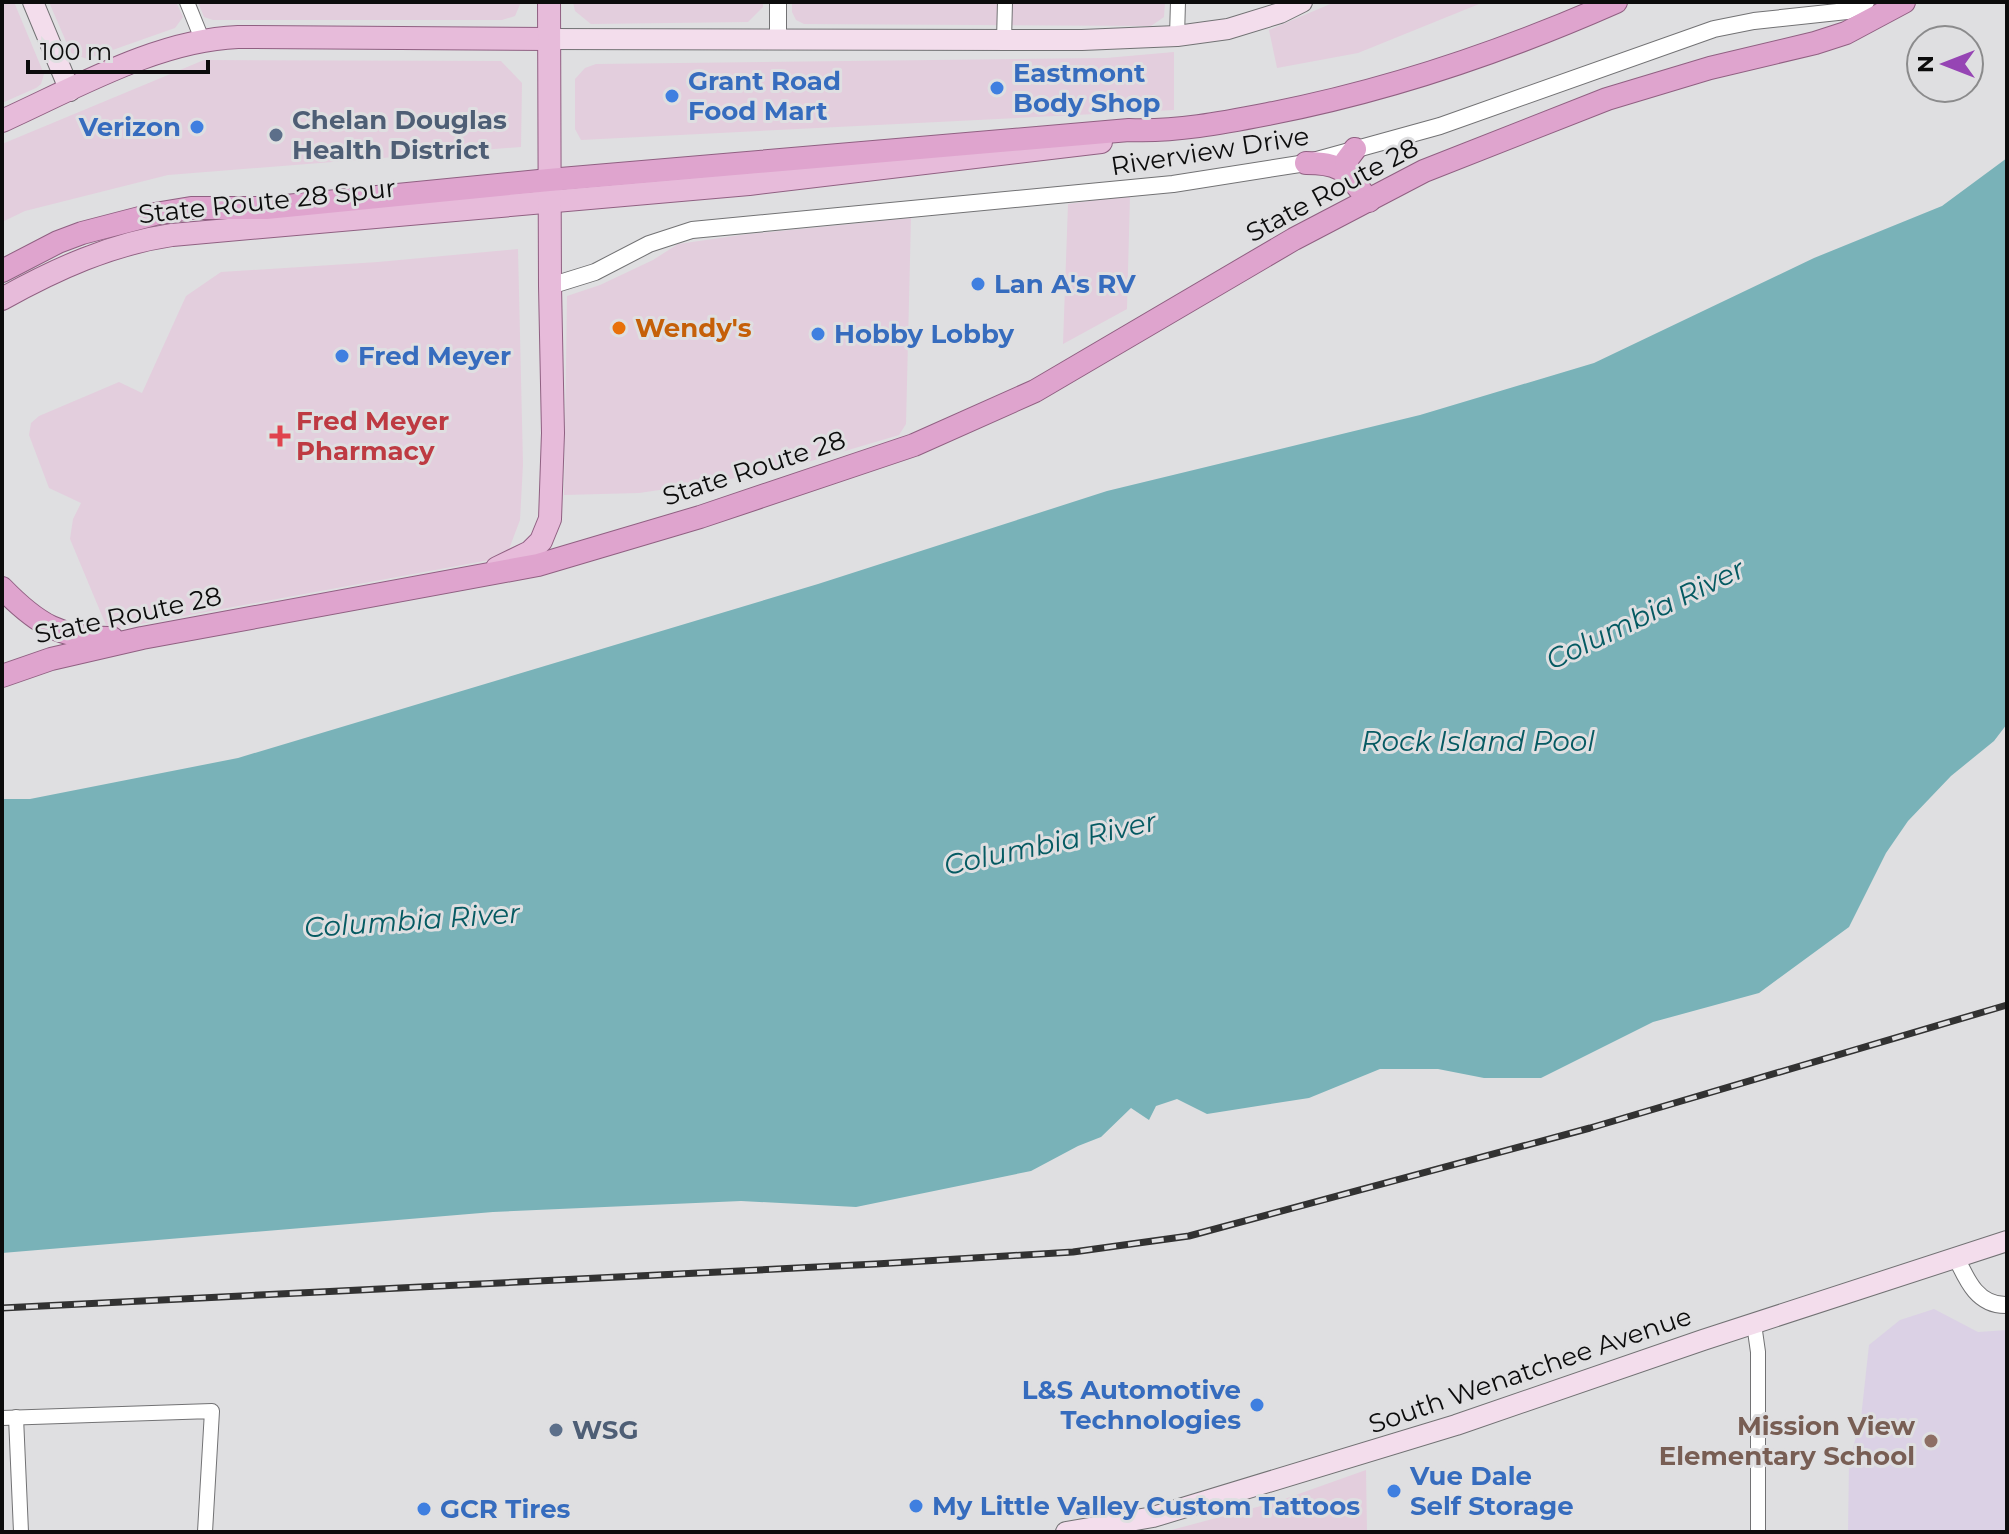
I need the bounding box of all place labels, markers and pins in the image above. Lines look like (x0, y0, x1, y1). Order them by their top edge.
place label: Eastmont Body Shop (1013, 57, 1161, 119)
place label: Grant Road Food Mart (688, 65, 841, 127)
marker: Eastmont Body Shop (988, 79, 1006, 97)
marker: Grant Road Food Mart (663, 87, 681, 105)
place label: Chelan Douglas Health District (292, 104, 507, 166)
place label: Verizon (78, 111, 181, 143)
marker: Verizon (188, 118, 206, 136)
marker: Chelan Douglas Health District (267, 126, 285, 144)
place label: Lan A's RV (994, 268, 1136, 300)
marker: Lan A's RV (969, 275, 987, 293)
place label: Wendy's (635, 312, 752, 344)
place label: Hobby Lobby (834, 318, 1015, 350)
marker: Wendy's (610, 319, 628, 337)
marker: Hobby Lobby (809, 325, 827, 343)
place label: Fred Meyer (358, 340, 511, 372)
marker: Fred Meyer (333, 347, 351, 365)
place label: Fred Meyer Pharmacy (296, 405, 449, 467)
marker: Fred Meyer Pharmacy (271, 427, 289, 445)
place label: L&S Automotive Technologies (1022, 1374, 1241, 1436)
marker: L&S Automotive Technologies (1248, 1396, 1266, 1414)
place label: Mission View Elementary School (1659, 1410, 1916, 1472)
place label: WSG (572, 1414, 638, 1446)
marker: WSG (547, 1421, 565, 1439)
marker: Mission View Elementary School (1922, 1432, 1940, 1450)
place label: Vue Dale Self Storage (1409, 1460, 1574, 1522)
marker: Vue Dale Self Storage (1385, 1482, 1403, 1500)
place label: My Little Valley Custom Tattoos (932, 1490, 1360, 1522)
place label: GCR Tires (440, 1493, 571, 1525)
marker: My Little Valley Custom Tattoos (907, 1497, 925, 1515)
marker: GCR Tires (415, 1500, 433, 1518)

